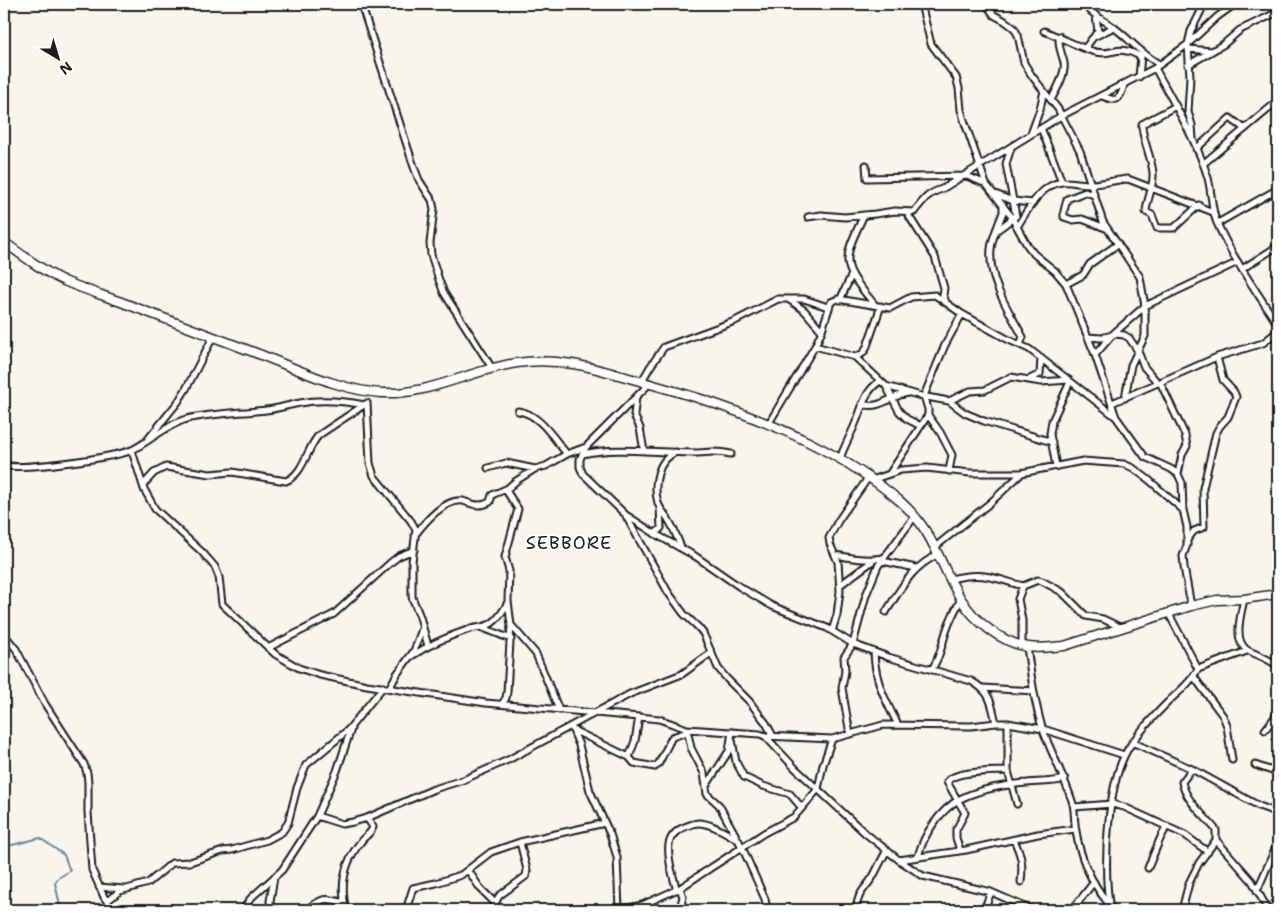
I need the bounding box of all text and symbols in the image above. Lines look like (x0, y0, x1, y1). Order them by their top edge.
north arrow (32, 32, 82, 82)
text: N (56, 58, 76, 79)
district label: SEBBORE (526, 531, 612, 555)

